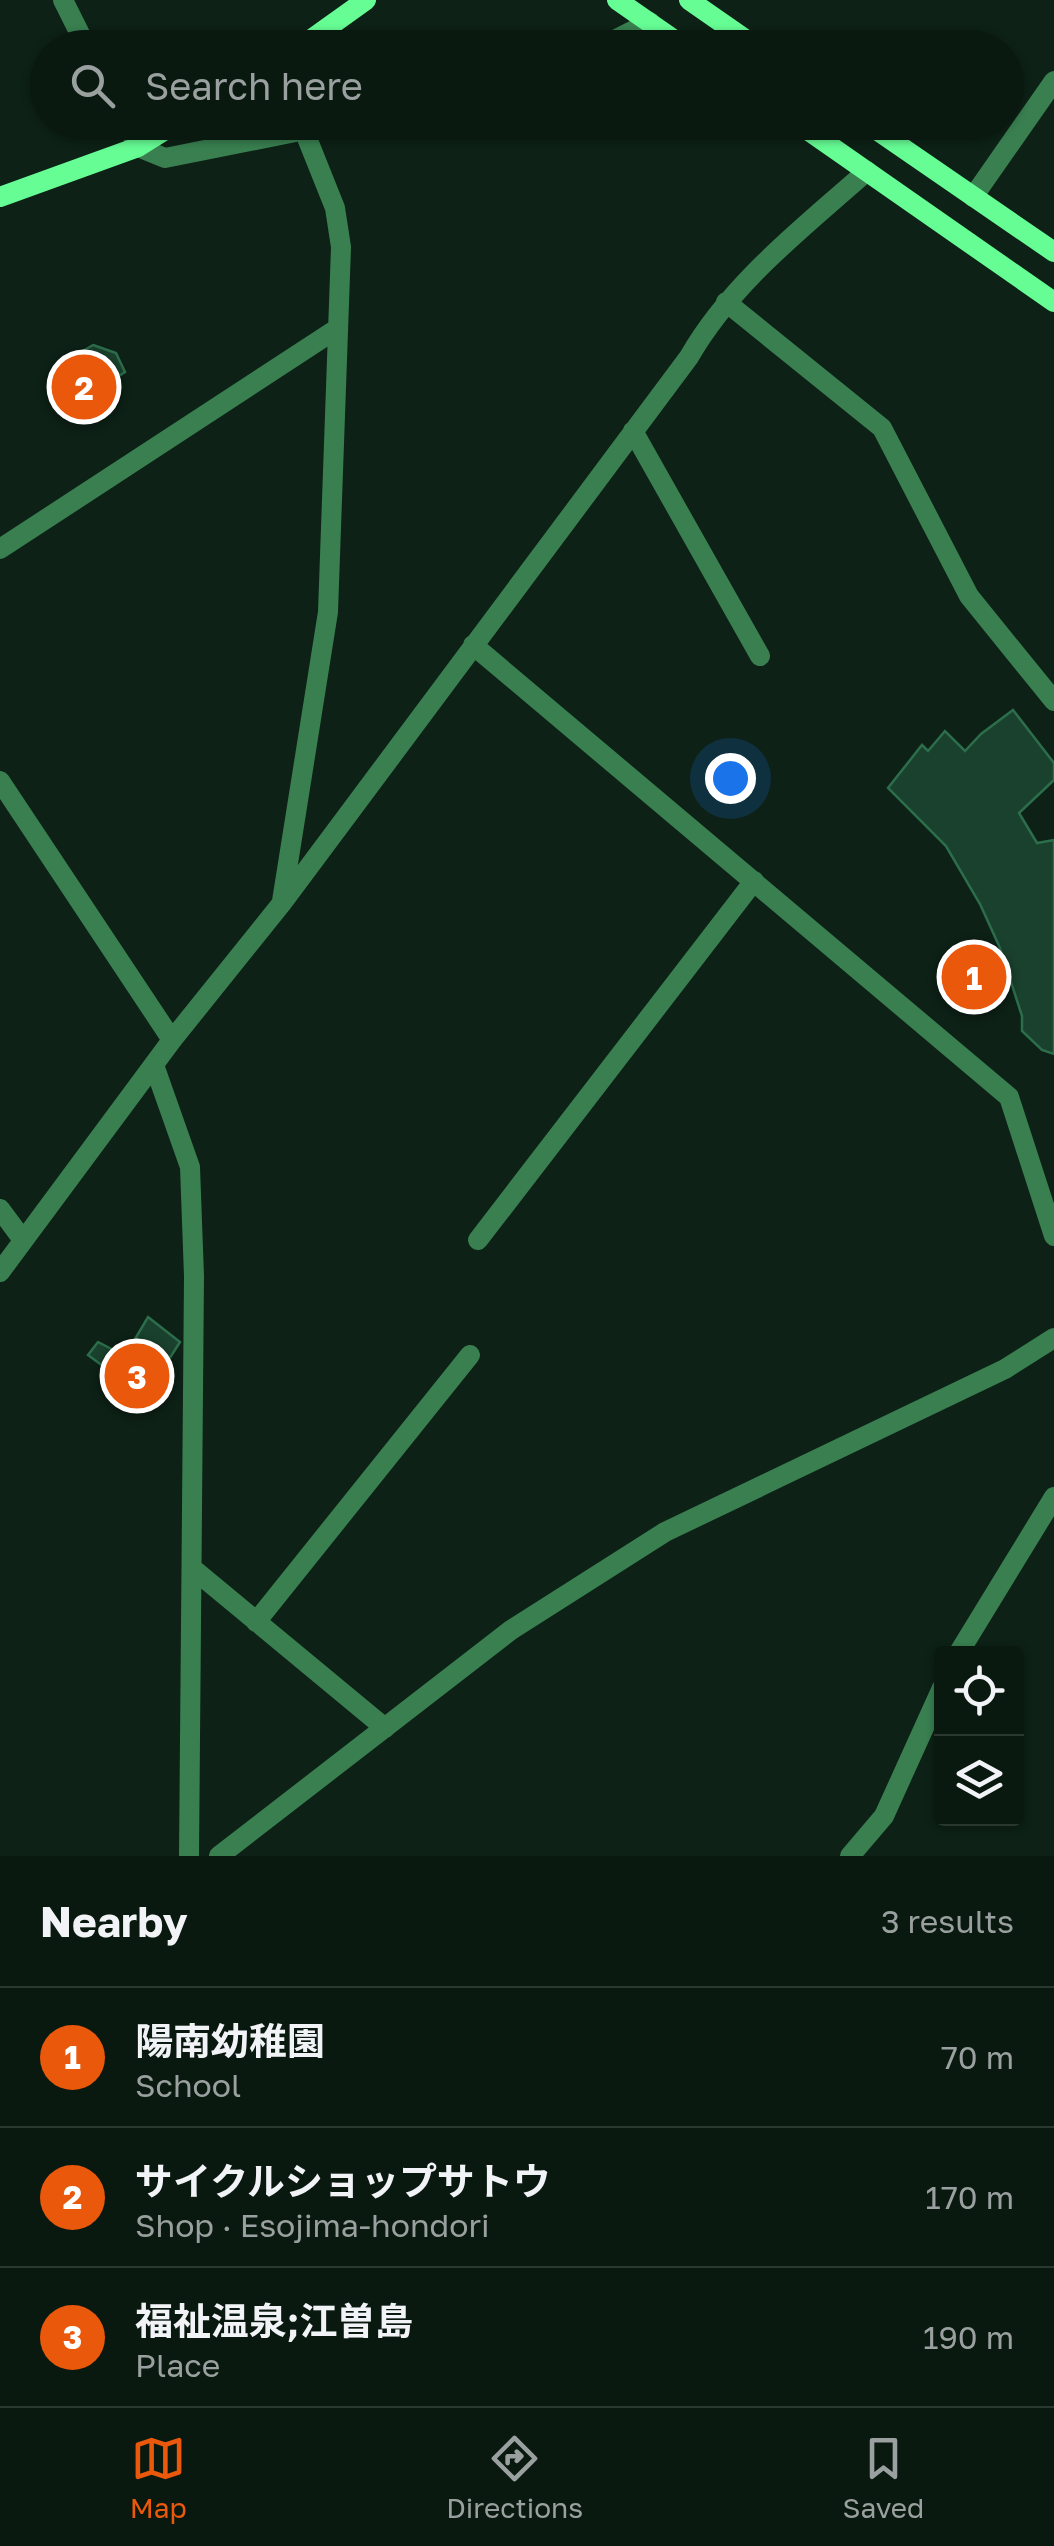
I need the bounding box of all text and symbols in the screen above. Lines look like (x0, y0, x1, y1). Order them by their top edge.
search box (30, 30, 1024, 140)
icon: search (65, 58, 120, 113)
text: Search here (145, 63, 363, 108)
pin: 2 (52, 350, 116, 424)
your location (705, 753, 756, 804)
pin: 1 (942, 940, 1006, 1014)
pin: 3 (104, 1338, 170, 1414)
map controls (934, 1646, 1024, 1826)
button: locate (934, 1646, 1024, 1736)
button: layers (934, 1736, 1024, 1826)
text: Nearby (40, 1896, 188, 1946)
text: 3 results (881, 1902, 1014, 1940)
text: 陽南幼稚園 (135, 2018, 325, 2063)
text: 1 (64, 2038, 81, 2076)
text: 70 m (941, 2038, 1014, 2076)
text: School (135, 2066, 241, 2104)
text: サイクルショップサトウ (135, 2158, 551, 2203)
text: 2 (63, 2178, 82, 2216)
text: 170 m (925, 2178, 1014, 2216)
text: Shop · Esojima-hondori (135, 2206, 490, 2244)
text: 福祉温泉;江曽島 (135, 2298, 413, 2343)
text: 3 (63, 2318, 82, 2356)
text: 190 m (923, 2318, 1014, 2356)
text: Place (135, 2346, 220, 2384)
tab: Map (130, 2431, 187, 2524)
tab: Directions (446, 2431, 583, 2524)
tab: Saved (842, 2431, 924, 2524)

